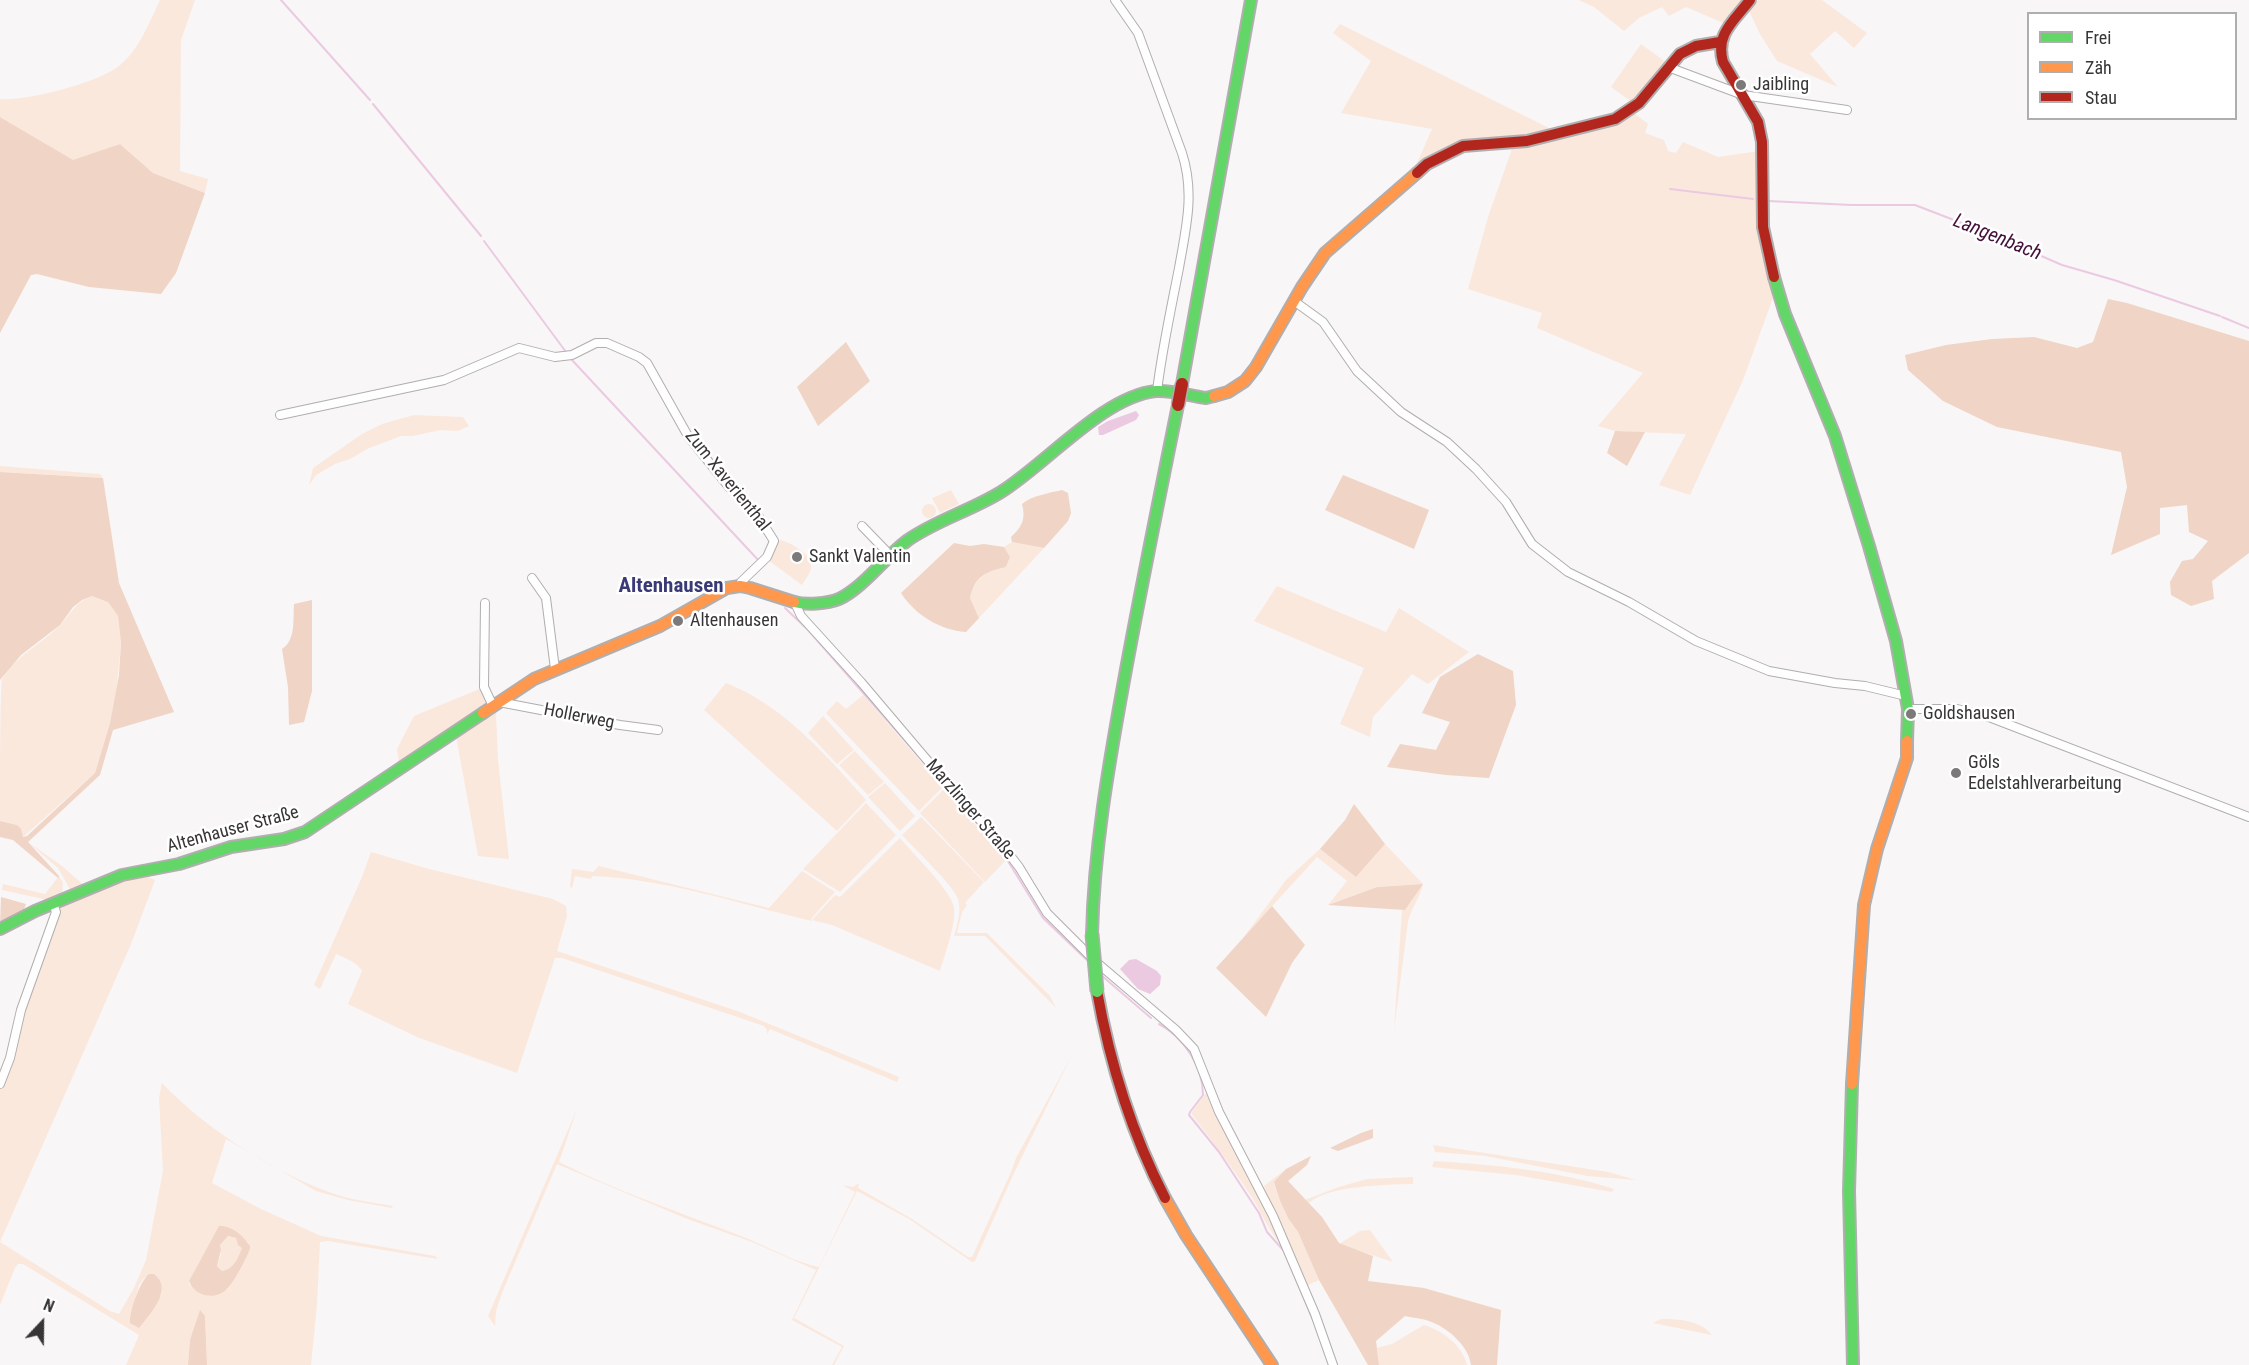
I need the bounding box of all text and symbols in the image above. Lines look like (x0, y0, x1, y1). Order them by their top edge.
legend (2027, 12, 2237, 120)
text: Frei (2085, 27, 2111, 48)
text: Zäh (2085, 57, 2112, 78)
place label: Jaibling (1753, 74, 1809, 96)
marker: Jaibling (1734, 78, 1748, 92)
text: Stau (2085, 87, 2117, 108)
water label: Langenbach (1949, 209, 2045, 267)
street label: Zum Xaverienthal (680, 426, 774, 536)
place label: Sankt Valentin (809, 546, 911, 568)
marker: Sankt Valentin (790, 550, 804, 564)
district label: Altenhausen (618, 574, 724, 600)
place label: Altenhausen (690, 610, 778, 632)
marker: Altenhausen (671, 614, 685, 628)
street label: Hollerweg (542, 700, 616, 734)
place label: Goldshausen (1923, 703, 2015, 725)
marker: Goldshausen (1904, 707, 1918, 721)
place label: Göls Edelstahlverarbeitung (1968, 752, 2122, 795)
street label: Marzlinger Straße (921, 755, 1019, 865)
marker: Göls Edelstahlverarbeitung (1949, 766, 1963, 780)
street label: Altenhauser Straße (165, 802, 301, 858)
north arrow (12, 1293, 72, 1353)
text: N (41, 1295, 57, 1316)

